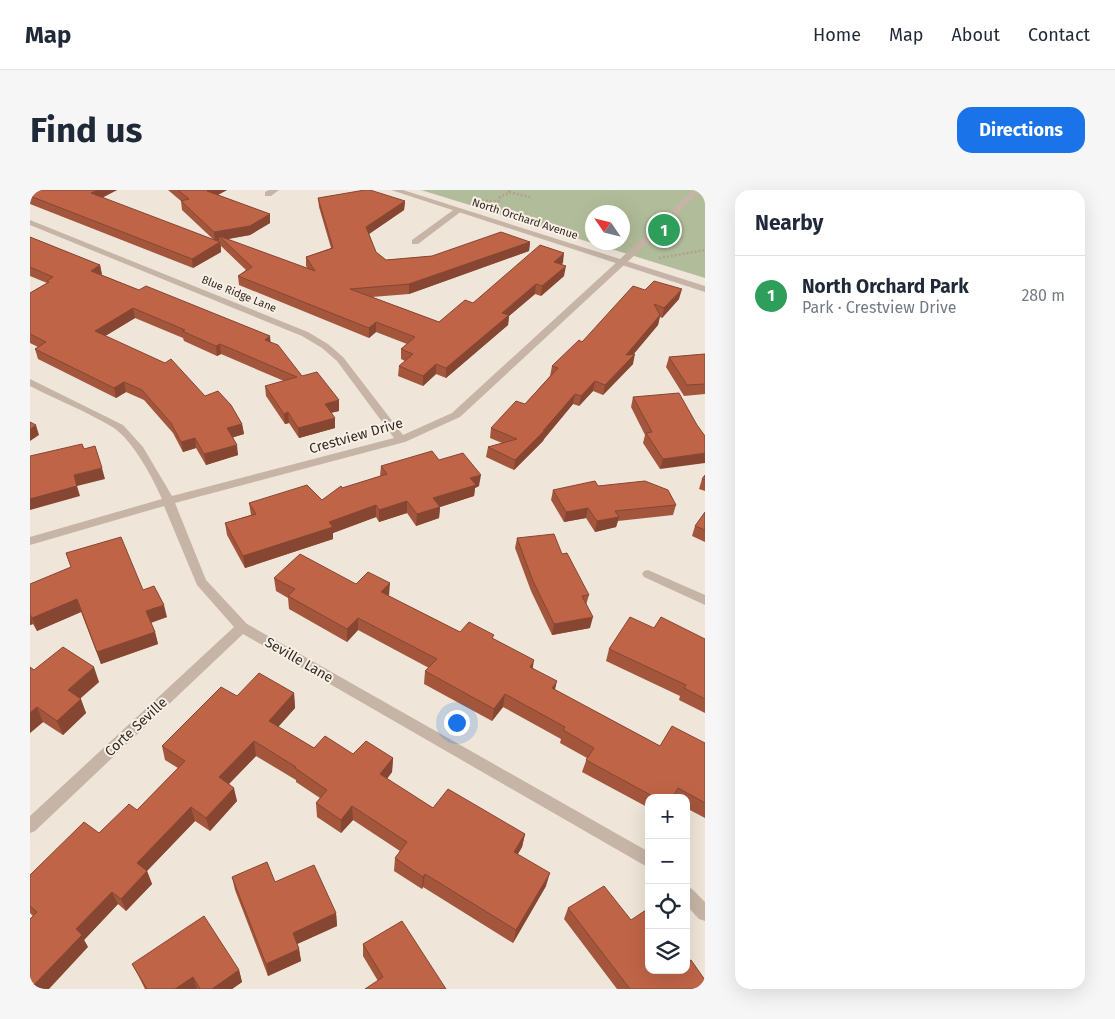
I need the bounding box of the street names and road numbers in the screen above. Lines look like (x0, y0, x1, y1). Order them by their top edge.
street label: North Orchard Avenue (470, 196, 580, 242)
street label: Blue Ridge Lane (200, 273, 278, 315)
street label: Crestview Drive (307, 414, 405, 458)
street label: Seville Lane (262, 634, 336, 686)
street label: Corte Seville (101, 694, 171, 760)

